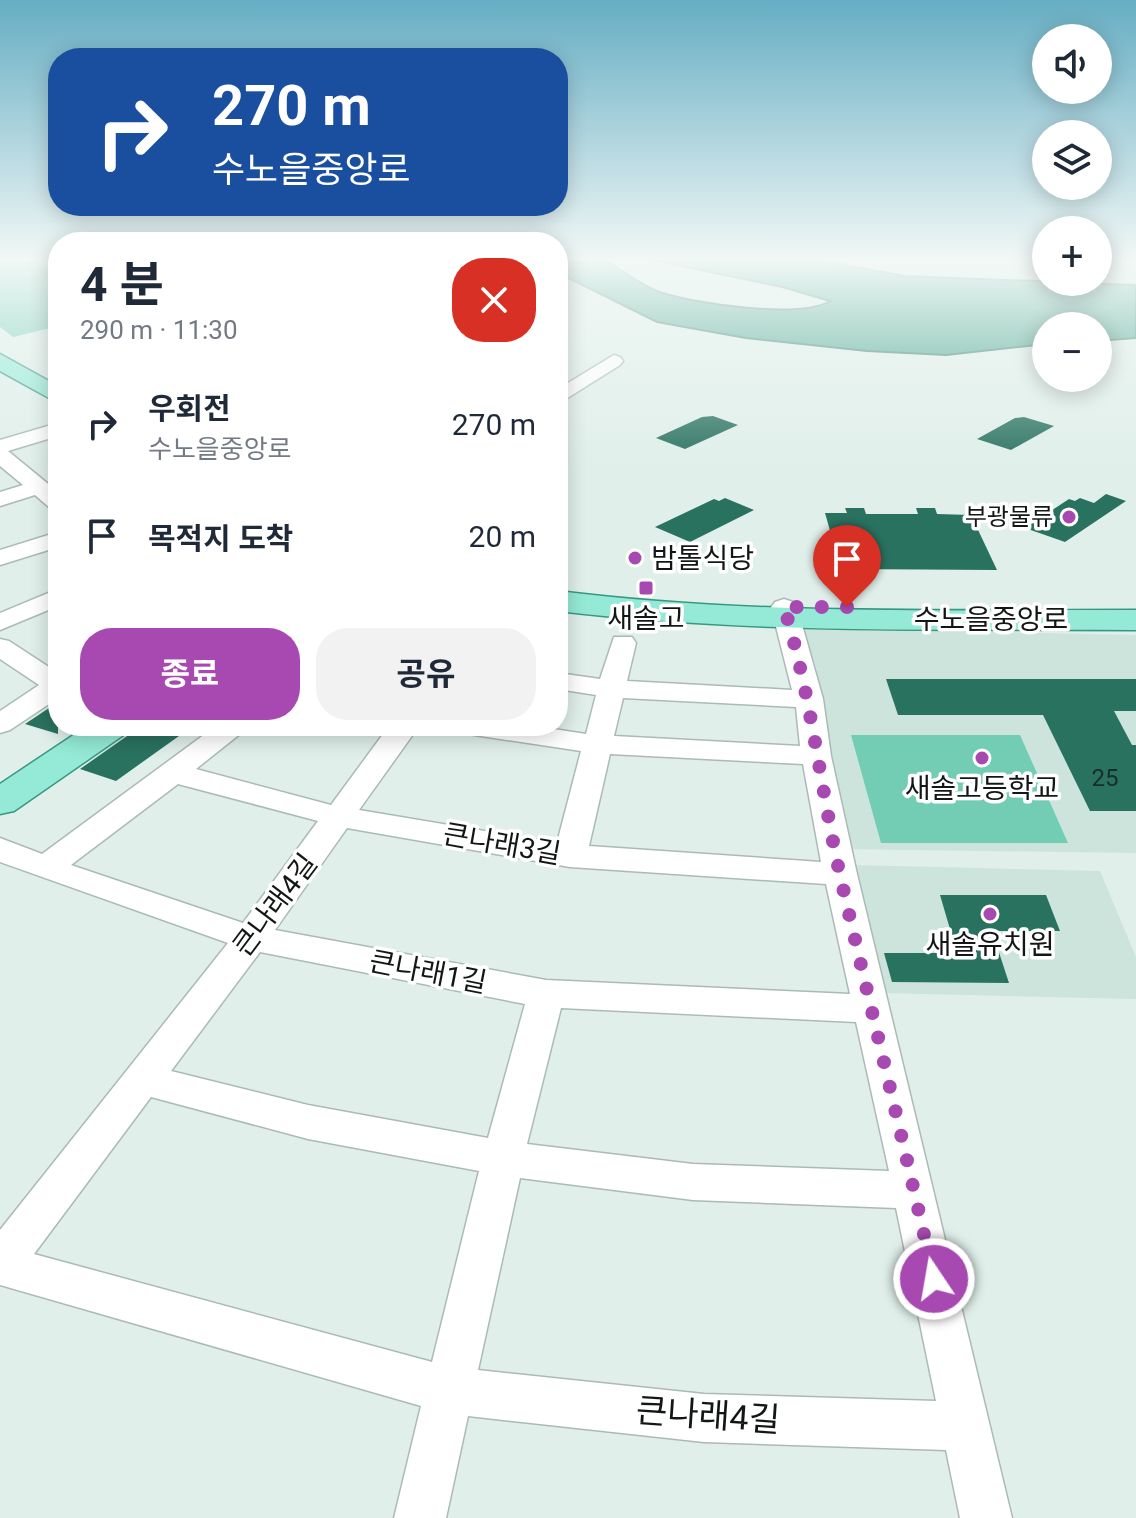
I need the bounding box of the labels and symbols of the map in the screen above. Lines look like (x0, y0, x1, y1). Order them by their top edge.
place label: 부광물류 (965, 503, 1053, 531)
marker: 부광물류 (1060, 508, 1078, 526)
pin (813, 525, 881, 607)
place label: 밤톨식당 (651, 542, 754, 575)
marker: 밤톨식당 (626, 549, 644, 567)
marker: 새솔고 (637, 579, 655, 597)
place label: 새솔고 (607, 602, 685, 635)
street label: 수노을중앙로 (914, 603, 1068, 636)
marker: 새솔고등학교 (973, 749, 991, 767)
house number: 25 (1092, 764, 1118, 792)
place label: 새솔고등학교 (905, 772, 1059, 805)
street label: 큰나래3길 (441, 817, 563, 871)
street label: 큰나래4길 (226, 848, 324, 962)
marker: 새솔유치원 (981, 905, 999, 923)
place label: 새솔유치원 (926, 928, 1054, 961)
street label: 큰나래1길 (367, 944, 489, 1000)
position arrow (892, 1237, 976, 1321)
street label: 큰나래4길 (635, 1390, 781, 1440)

